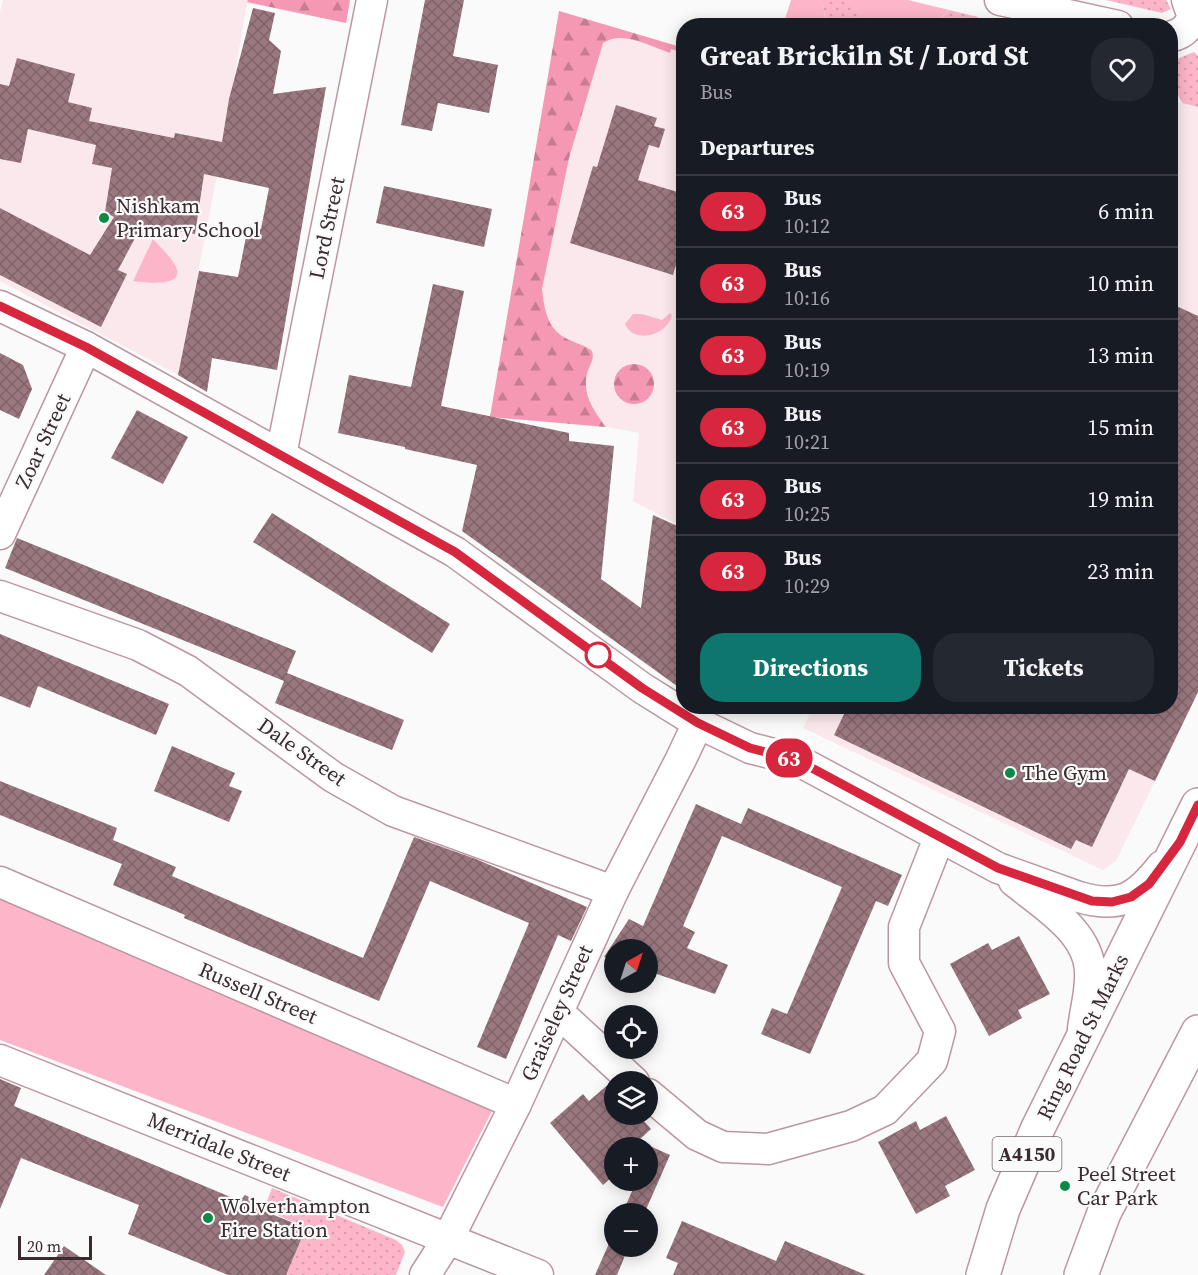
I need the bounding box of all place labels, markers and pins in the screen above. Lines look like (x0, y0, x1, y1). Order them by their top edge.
place label: Nishkam Primary School (116, 191, 260, 244)
marker: Nishkam Primary School (97, 211, 111, 225)
unlabelled marker (585, 642, 611, 668)
place label: The Gym (1022, 758, 1107, 787)
marker: The Gym (1003, 766, 1017, 780)
place label: Peel Street Car Park (1077, 1159, 1176, 1212)
marker: Peel Street Car Park (1058, 1179, 1072, 1193)
place label: Wolverhampton Fire Station (220, 1191, 371, 1244)
marker: Wolverhampton Fire Station (201, 1211, 215, 1225)

